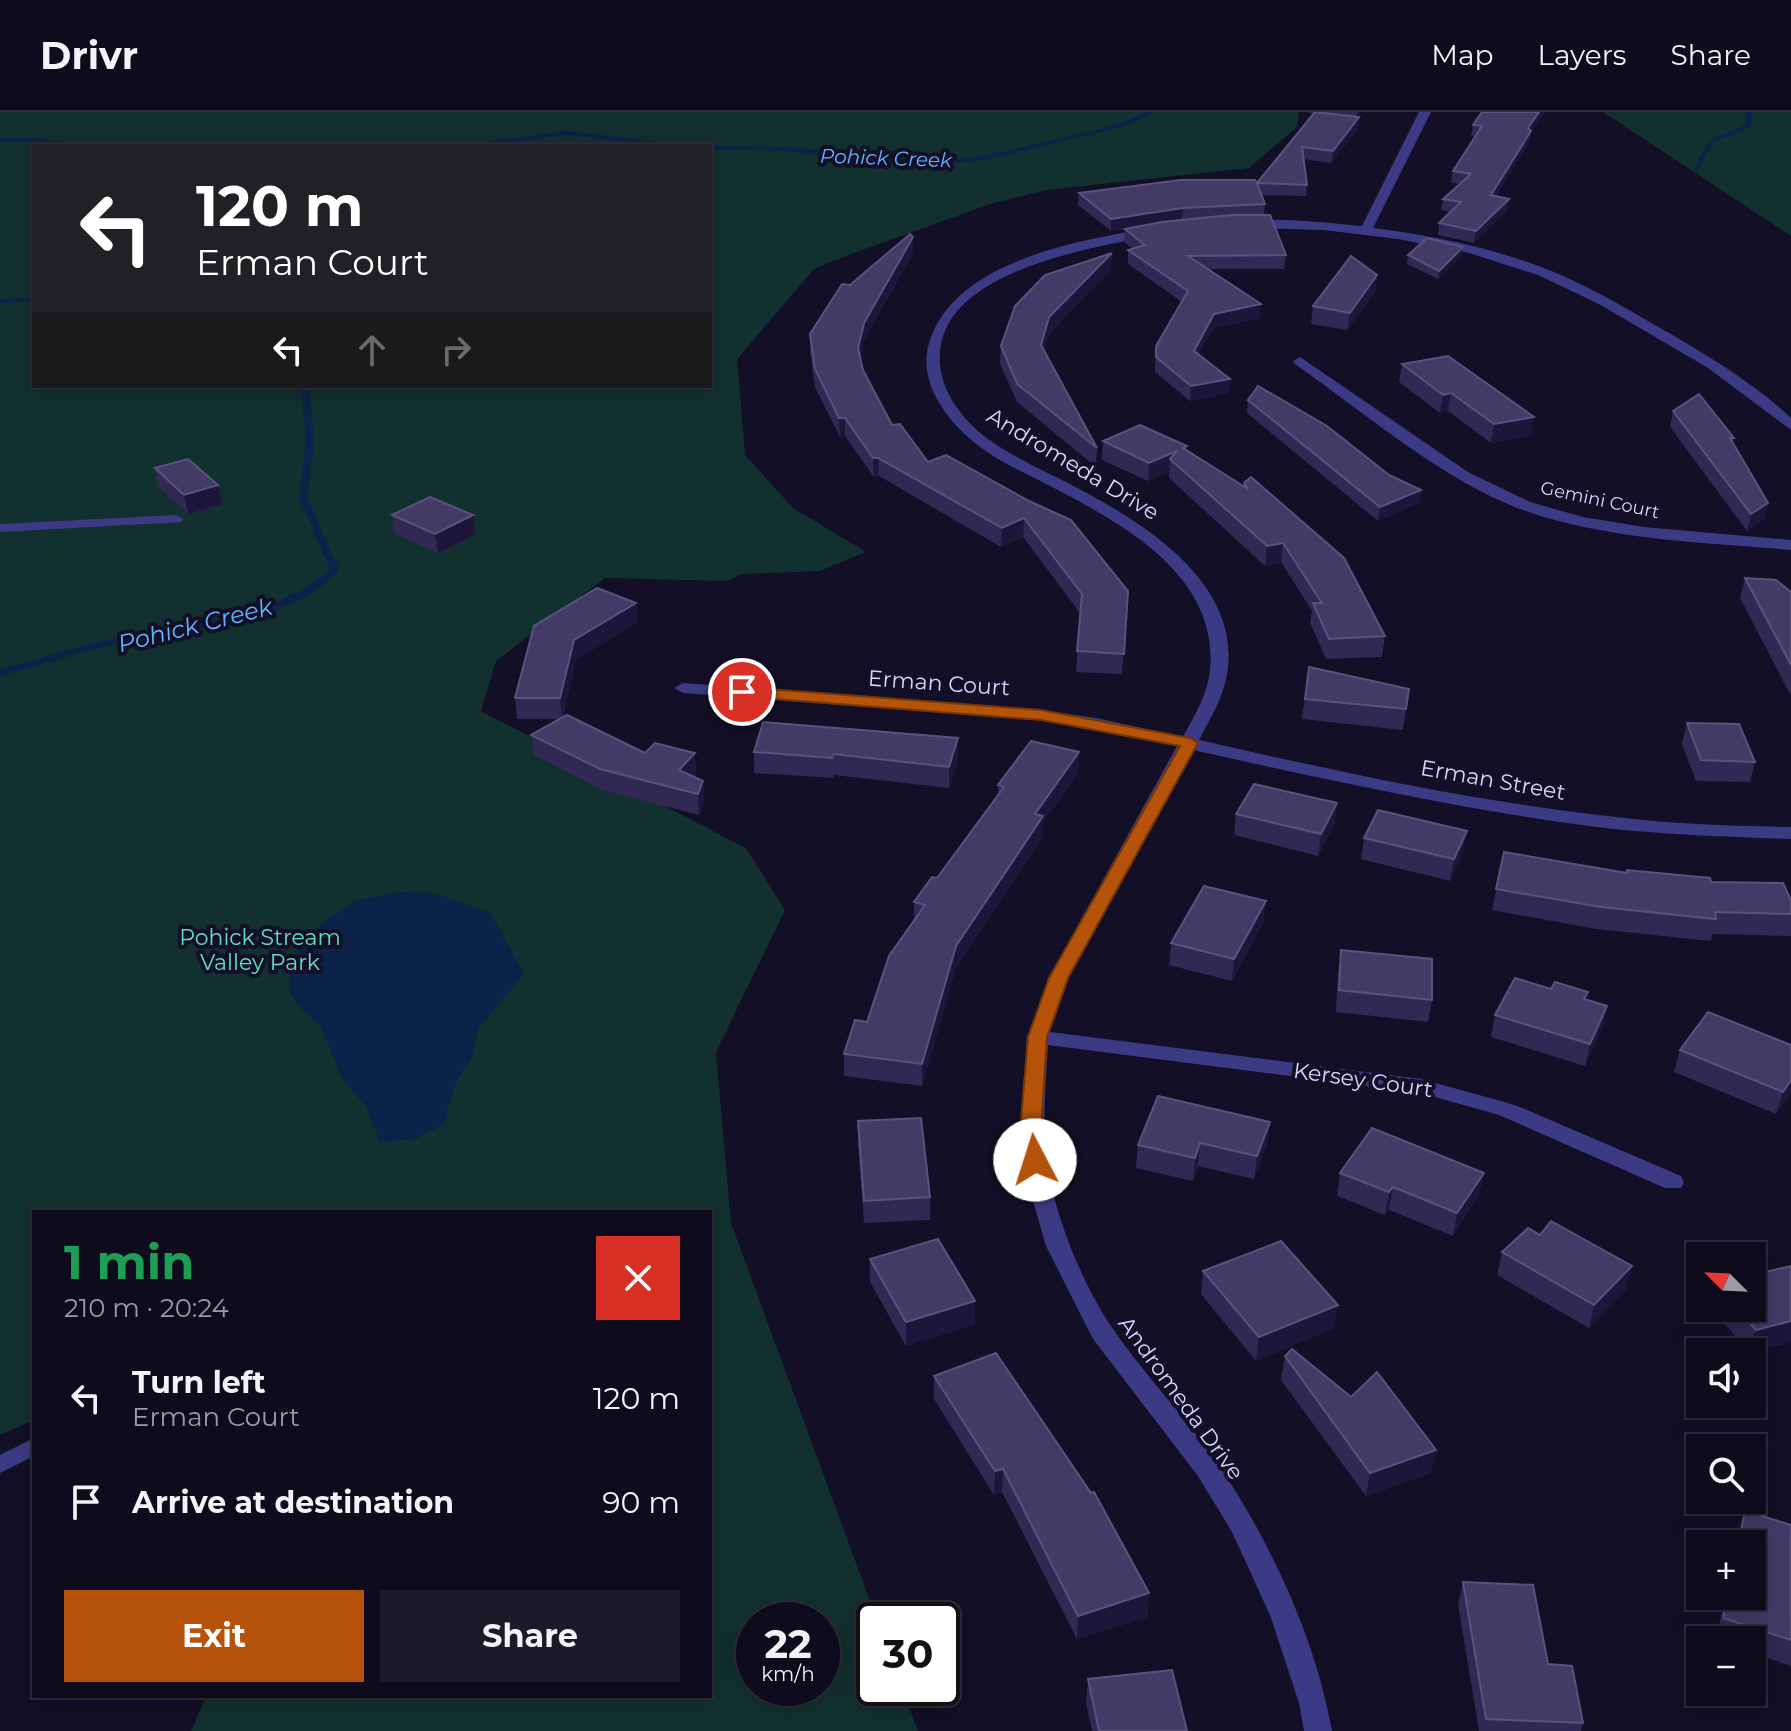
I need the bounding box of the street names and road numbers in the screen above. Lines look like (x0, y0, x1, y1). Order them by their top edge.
street label: Andromeda Drive (982, 402, 1164, 526)
street label: Gemini Court (1539, 477, 1661, 523)
street label: Erman Court (867, 665, 1011, 701)
street label: Erman Street (1418, 754, 1568, 806)
street label: Kersey Court (1292, 1057, 1435, 1103)
street label: Andromeda Drive (1113, 1311, 1249, 1485)

